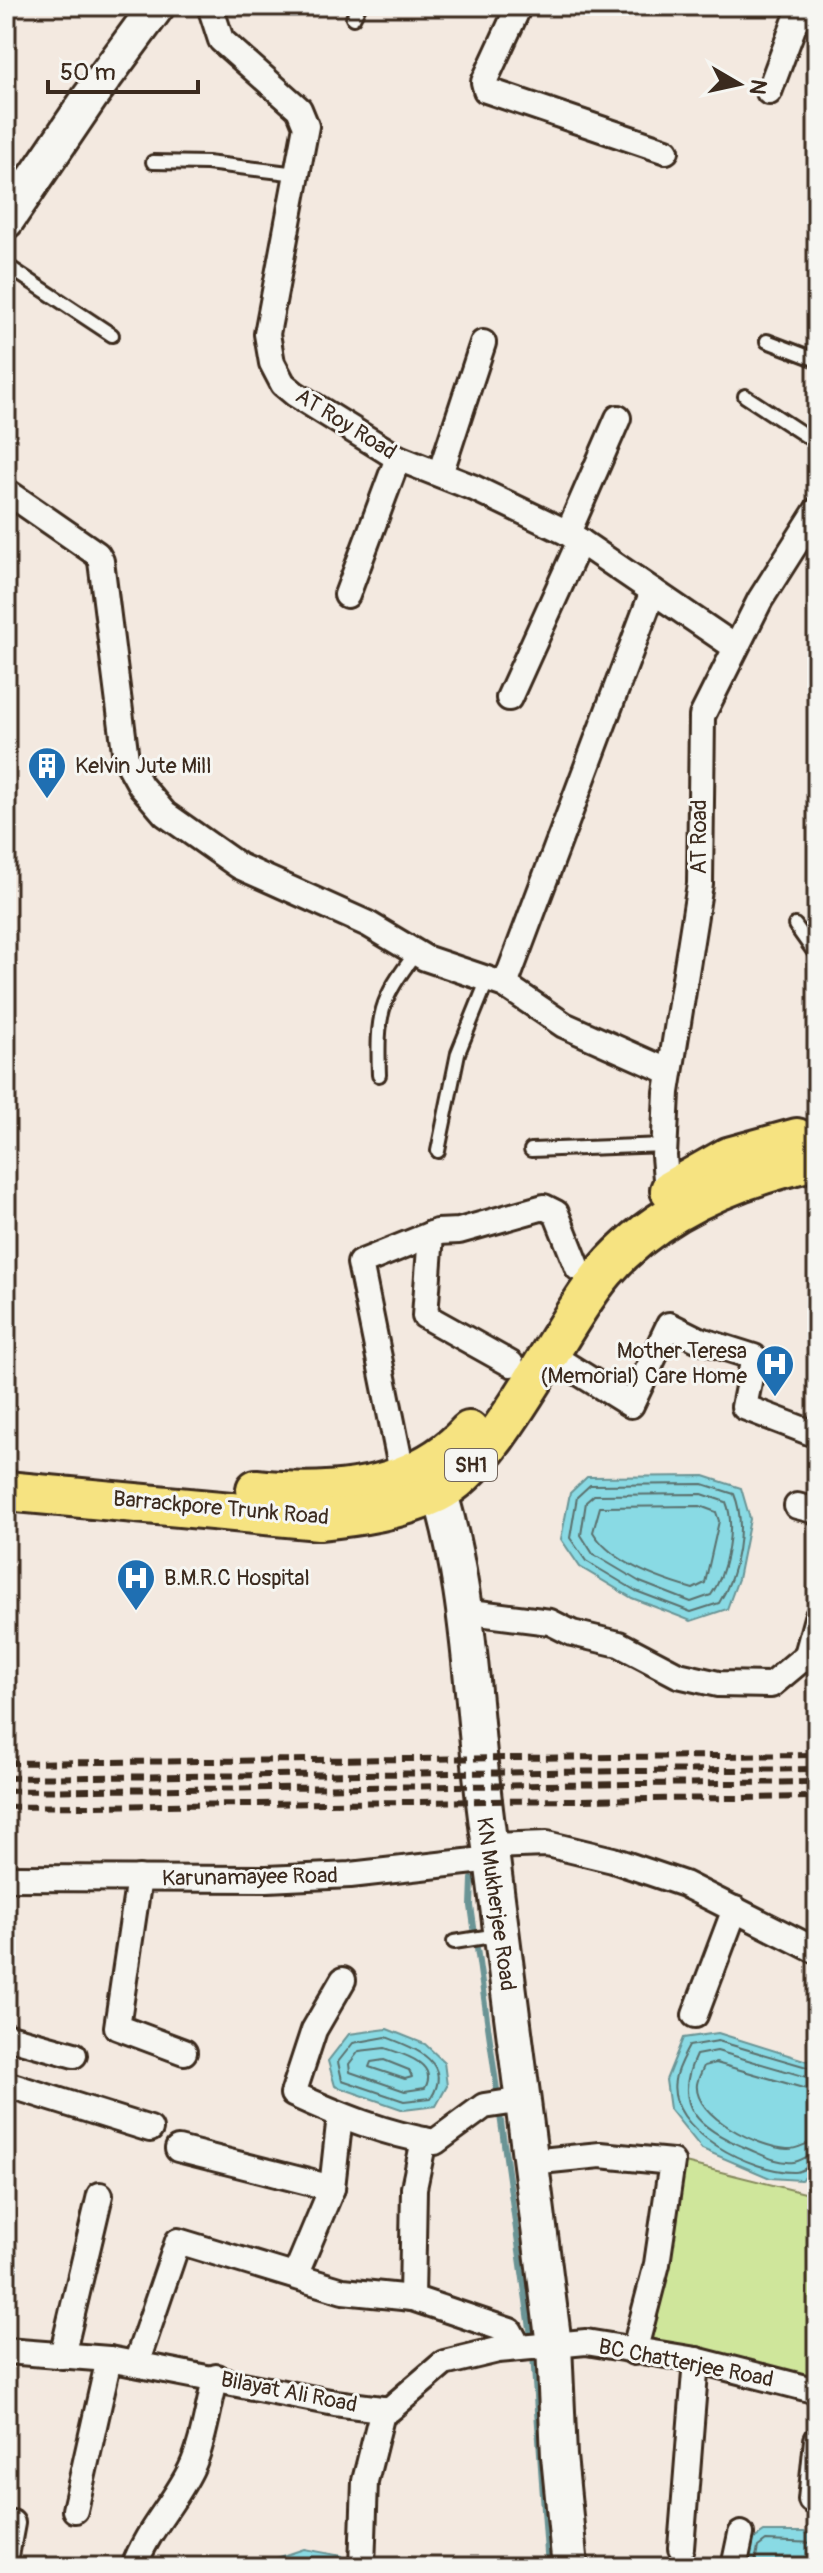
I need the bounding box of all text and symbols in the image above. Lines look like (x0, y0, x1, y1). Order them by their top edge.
scale bar (48, 44, 198, 94)
north arrow (699, 44, 779, 124)
text: 50 m (60, 58, 116, 87)
text: N (743, 77, 773, 97)
street label: AT Roy Road (290, 382, 402, 466)
building icon: Kelvin Jute Mill (26, 745, 68, 800)
place label: Kelvin Jute Mill (75, 752, 212, 780)
street label: AT Road (685, 799, 713, 875)
place label: Mother Teresa (Memorial) Care Home (540, 1337, 747, 1390)
hospital icon: Mother Teresa (Memorial) Care Home (754, 1343, 796, 1398)
road number: SH1 (445, 1449, 497, 1481)
street label: Barrackpore Trunk Road (112, 1485, 330, 1531)
hospital icon: B.M.R.C Hospital (115, 1557, 157, 1612)
place label: B.M.R.C Hospital (164, 1564, 310, 1592)
street label: KN Mukherjee Road (470, 1815, 522, 1993)
street label: Karunamayee Road (162, 1861, 338, 1893)
street label: BC Chatterjee Road (596, 2332, 776, 2394)
street label: Bilayat Ali Road (218, 2365, 360, 2419)

